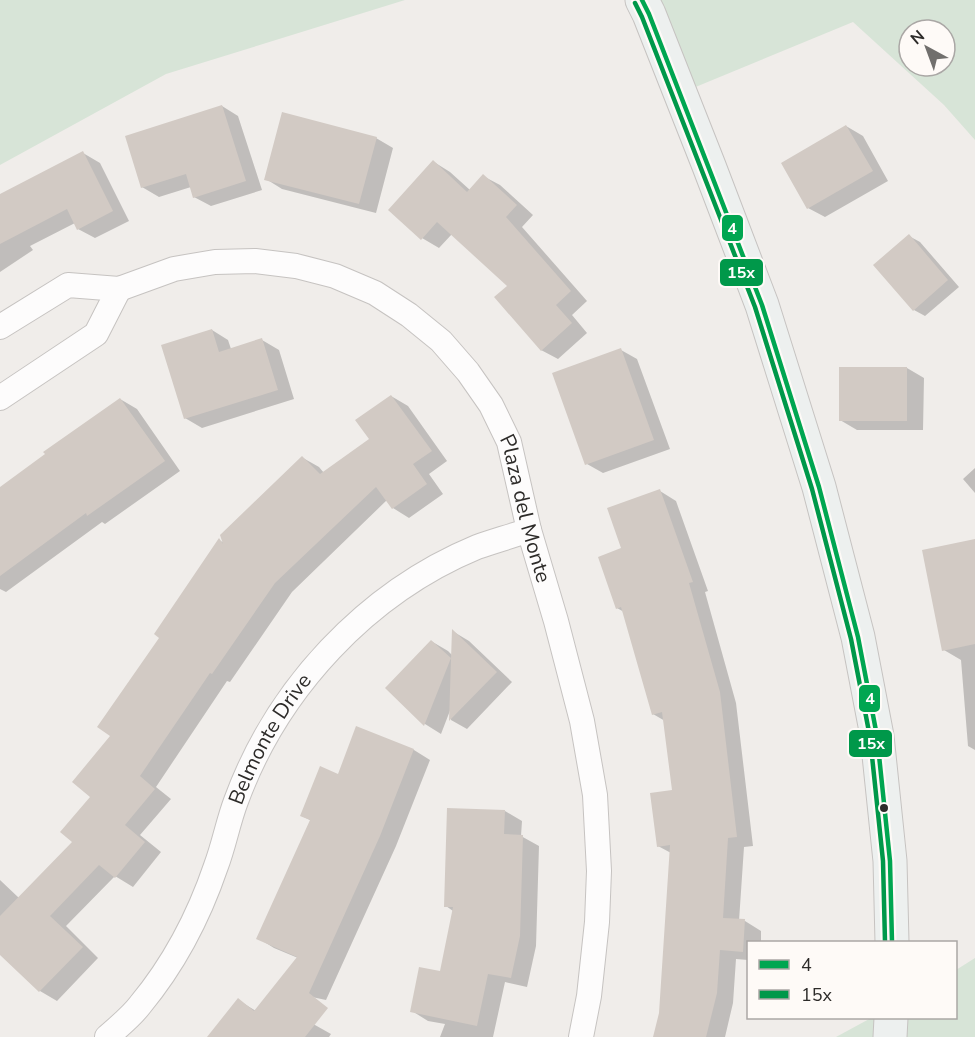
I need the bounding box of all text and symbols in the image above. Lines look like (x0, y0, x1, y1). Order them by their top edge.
north arrow (897, 18, 957, 78)
text: N (906, 25, 930, 50)
line badge: 4 (721, 214, 744, 242)
text: 4 (727, 218, 737, 240)
line badge: 15x (719, 258, 764, 287)
text: 15x (727, 262, 755, 284)
street label: Plaza del Monte (493, 429, 558, 586)
street label: Belmonte Drive (222, 668, 318, 809)
line badge: 4 (858, 684, 881, 713)
text: 4 (865, 688, 875, 710)
line badge: 15x (848, 729, 893, 758)
text: 15x (857, 733, 885, 755)
unlabelled marker (878, 802, 890, 814)
legend (747, 941, 957, 1019)
text: 4 (801, 953, 812, 977)
text: 15x (801, 983, 833, 1007)

